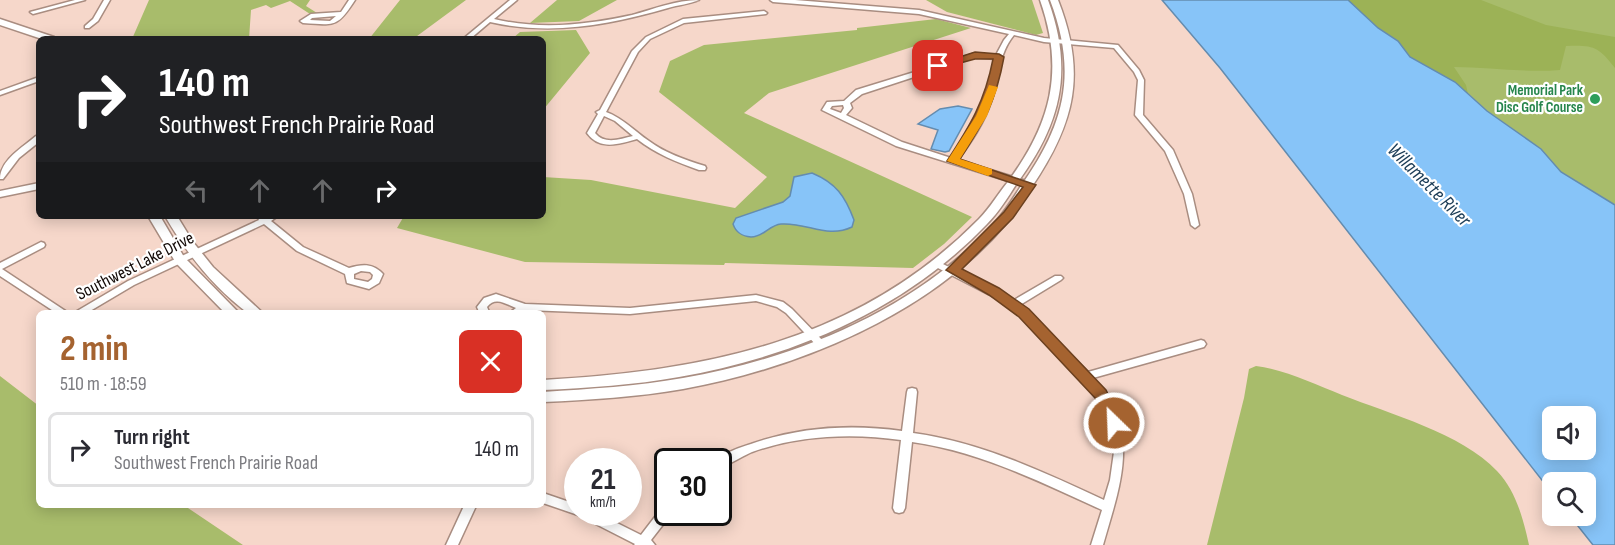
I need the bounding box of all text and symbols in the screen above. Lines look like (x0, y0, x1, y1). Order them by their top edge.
pin (912, 40, 963, 91)
icon: arrive (921, 49, 954, 82)
text: 140 m (159, 58, 250, 109)
icon: right (60, 60, 138, 138)
place label: Memorial Park Disc Golf Course (1496, 81, 1584, 117)
marker: Memorial Park Disc Golf Course (1588, 92, 1602, 106)
text: Southwest French Prairie Road (159, 109, 435, 141)
water label: Willamette River (1382, 138, 1477, 233)
icon: left (180, 174, 213, 207)
icon: ahead (243, 174, 276, 207)
icon: ahead (306, 174, 339, 207)
icon: right (369, 174, 402, 207)
street label: Southwest Lake Drive (72, 227, 198, 305)
text: 2 min (60, 328, 129, 371)
button: close (459, 330, 522, 393)
text: 510 m · 18:59 (60, 372, 147, 396)
position arrow (1082, 391, 1146, 455)
map controls (1542, 406, 1596, 526)
button: sound (1542, 406, 1596, 460)
text: Turn right (114, 424, 190, 451)
icon: right (63, 433, 96, 466)
text: 140 m (475, 436, 519, 463)
speed limit sign: 30 (654, 448, 732, 526)
text: Southwest French Prairie Road (114, 451, 318, 475)
text: 21 (591, 462, 615, 498)
button: search (1542, 472, 1596, 526)
text: km/h (590, 493, 616, 512)

